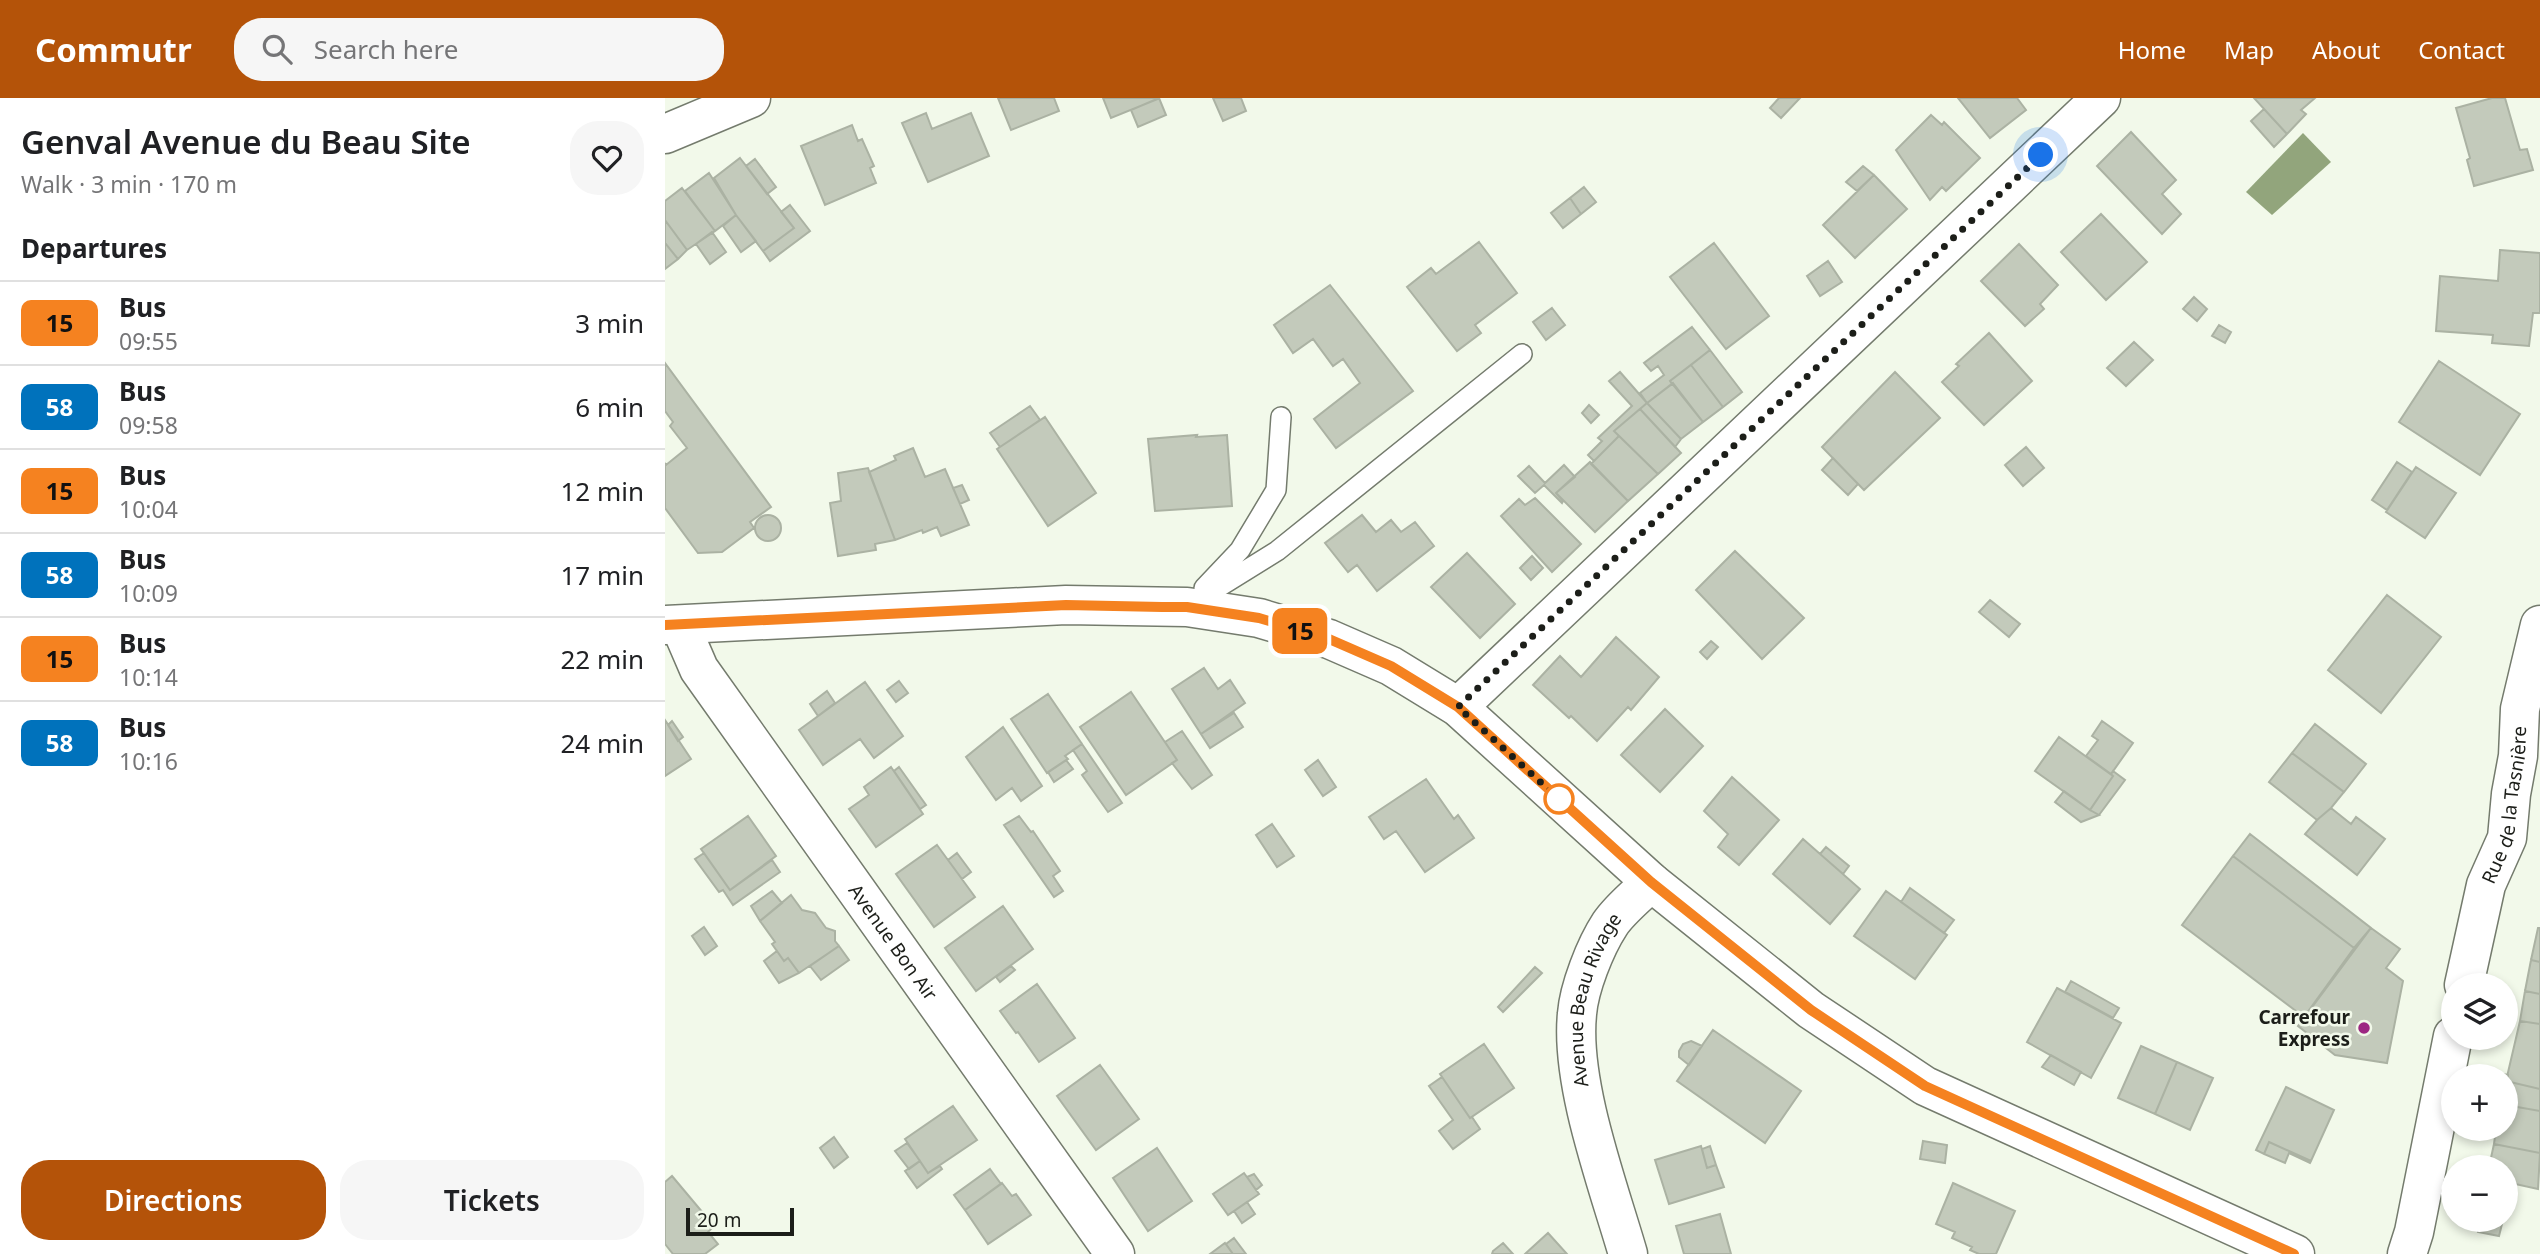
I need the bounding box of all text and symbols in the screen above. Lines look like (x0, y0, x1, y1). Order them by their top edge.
search box (234, 18, 724, 81)
text: Commutr (35, 27, 192, 72)
icon: search (258, 30, 296, 68)
text: Search here (314, 31, 458, 67)
text: Home (2118, 33, 2186, 66)
text: Map (2224, 33, 2274, 66)
text: About (2312, 33, 2380, 66)
text: Contact (2418, 33, 2505, 66)
text: Genval Avenue du Beau Site (21, 119, 471, 164)
button: heart (570, 121, 644, 195)
your location (2023, 137, 2058, 172)
text: Walk · 3 min · 170 m (21, 168, 237, 200)
text: Departures (21, 230, 167, 266)
text: Bus (119, 289, 166, 325)
text: 3 min (575, 305, 644, 341)
text: 15 (46, 306, 73, 339)
text: 09:55 (119, 325, 178, 357)
text: Bus (119, 373, 166, 409)
text: 6 min (575, 389, 644, 425)
text: 58 (46, 390, 73, 423)
text: 09:58 (119, 409, 178, 441)
text: Bus (119, 457, 166, 493)
text: 12 min (560, 473, 644, 509)
text: 15 (46, 474, 73, 507)
text: 10:04 (119, 493, 178, 525)
text: Bus (119, 541, 166, 577)
text: 17 min (560, 557, 644, 593)
text: 58 (46, 558, 73, 591)
text: 10:09 (119, 577, 178, 609)
line badge: 15 (1269, 608, 1331, 654)
text: 15 (1286, 614, 1314, 647)
text: Bus (119, 625, 166, 661)
text: 22 min (560, 641, 644, 677)
text: 15 (46, 642, 73, 675)
text: 10:14 (119, 661, 178, 693)
text: Bus (119, 709, 166, 745)
text: 24 min (560, 725, 644, 761)
street label: Rue de la Tasnière (2475, 725, 2532, 888)
text: 58 (46, 726, 73, 759)
text: 10:16 (119, 745, 178, 777)
unlabelled marker (1544, 784, 1574, 814)
street label: Avenue Bon Air (843, 879, 944, 1006)
street label: Avenue Beau Rivage (1563, 907, 1627, 1089)
map controls (2441, 973, 2518, 1232)
button: layers (2441, 973, 2518, 1050)
place label: Carrefour Express (2258, 1004, 2350, 1052)
marker: Carrefour Express (2356, 1020, 2372, 1036)
button: + (2441, 1064, 2518, 1141)
button: − (2441, 1155, 2518, 1232)
button: Directions (21, 1160, 326, 1240)
button: Tickets (340, 1160, 644, 1240)
scale bar (686, 1205, 795, 1237)
text: 20 m (697, 1207, 741, 1233)

